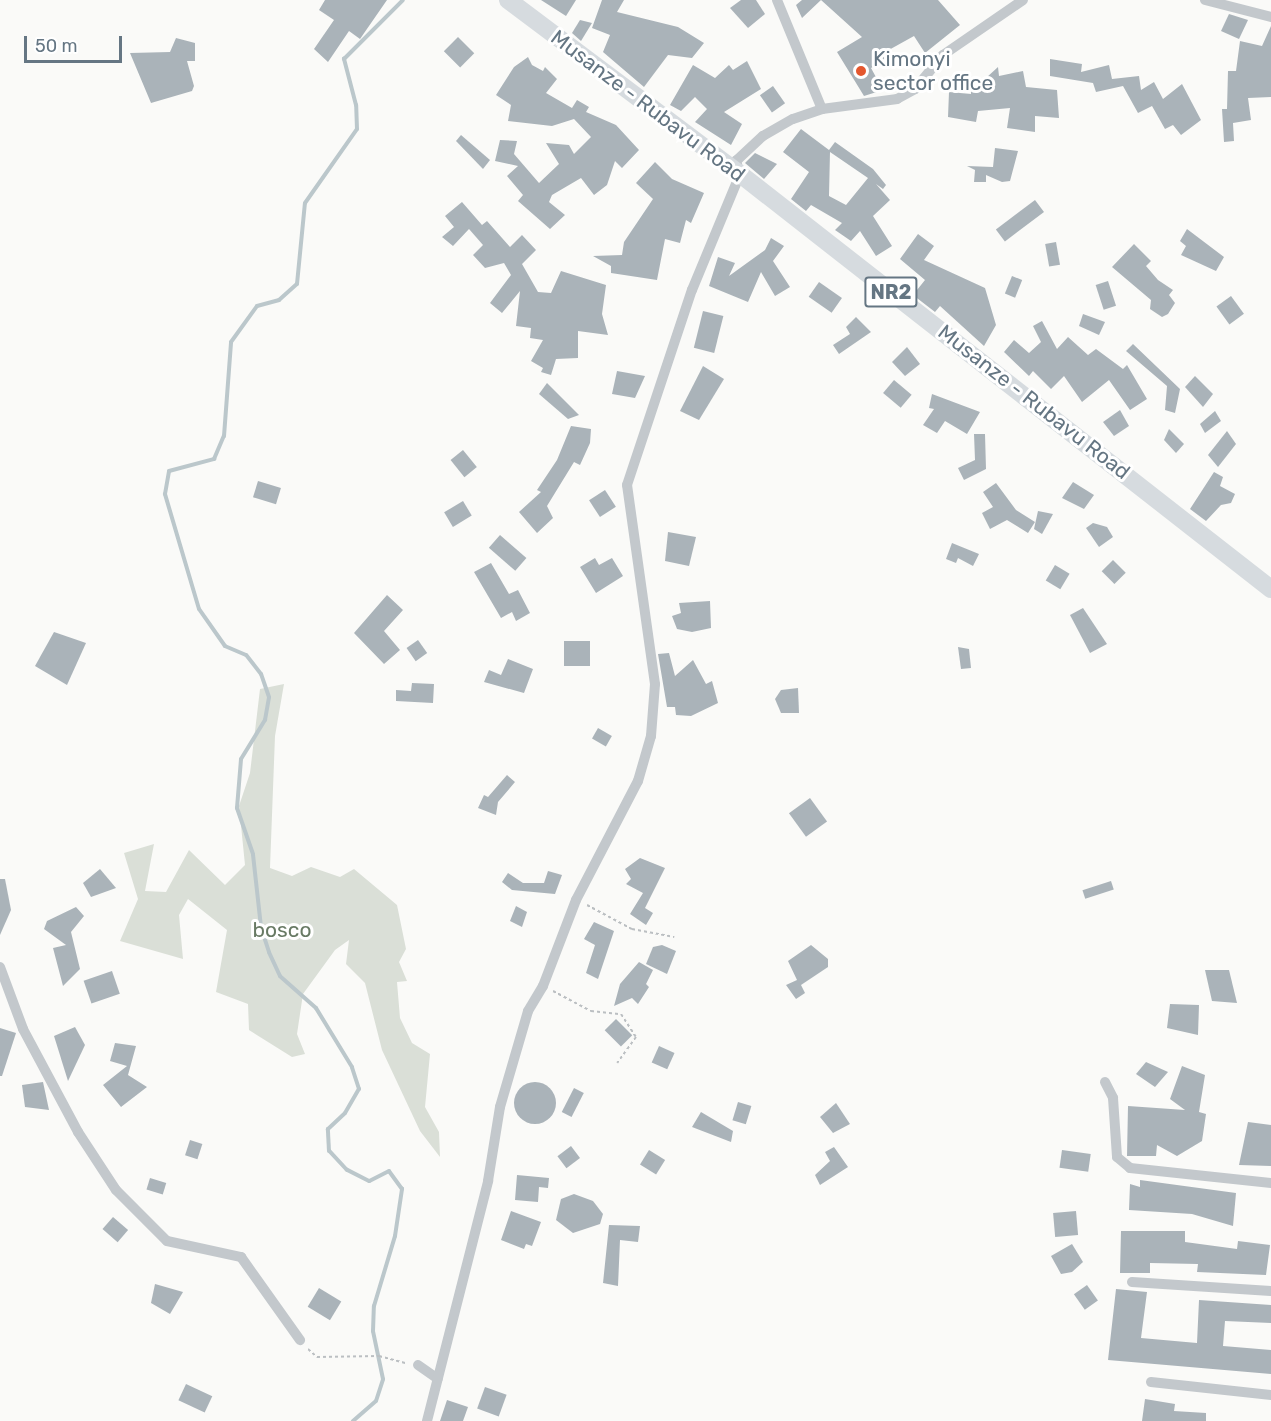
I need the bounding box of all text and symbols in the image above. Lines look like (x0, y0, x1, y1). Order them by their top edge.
scale bar (27, 24, 124, 62)
street label: Musanze - Rubavu Road (546, 25, 750, 187)
text: 50 m (35, 35, 78, 57)
place label: Kimonyi sector office (873, 46, 994, 96)
marker: Kimonyi sector office (854, 64, 868, 78)
road number: NR2 (864, 275, 918, 309)
street label: Musanze - Rubavu Road (933, 319, 1135, 485)
park label: bosco (253, 917, 311, 943)

